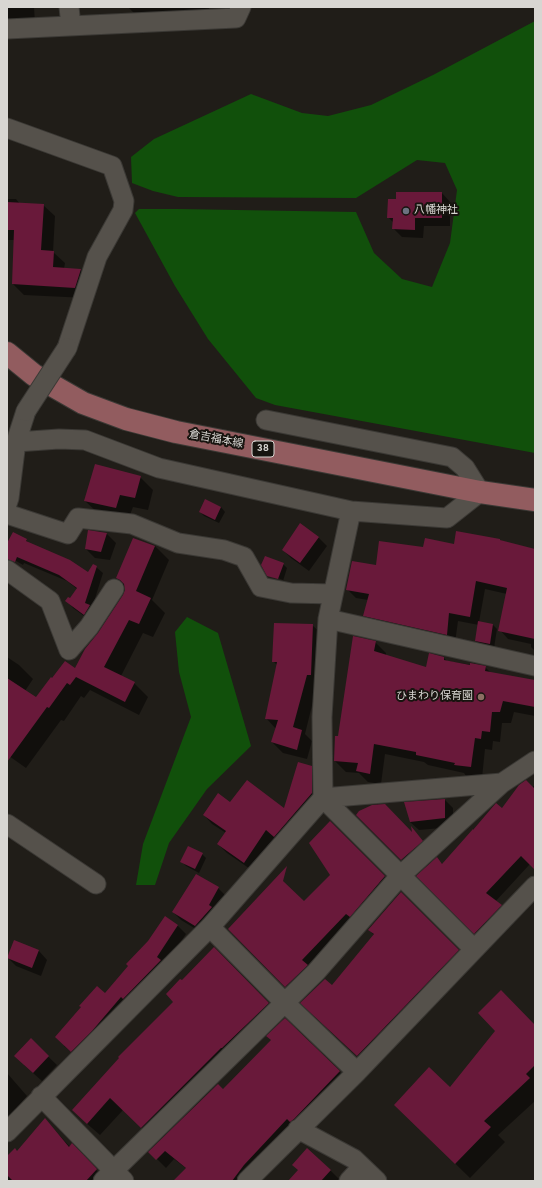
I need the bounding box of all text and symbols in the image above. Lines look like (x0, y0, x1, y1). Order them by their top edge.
place label: 八幡神社 (414, 204, 458, 218)
marker: 八幡神社 (401, 206, 411, 216)
street label: 倉吉福本線 (188, 428, 244, 452)
road number: 38 (252, 441, 274, 457)
place label: ひまわり保育園 (396, 690, 473, 704)
marker: ひまわり保育園 (476, 692, 486, 702)

